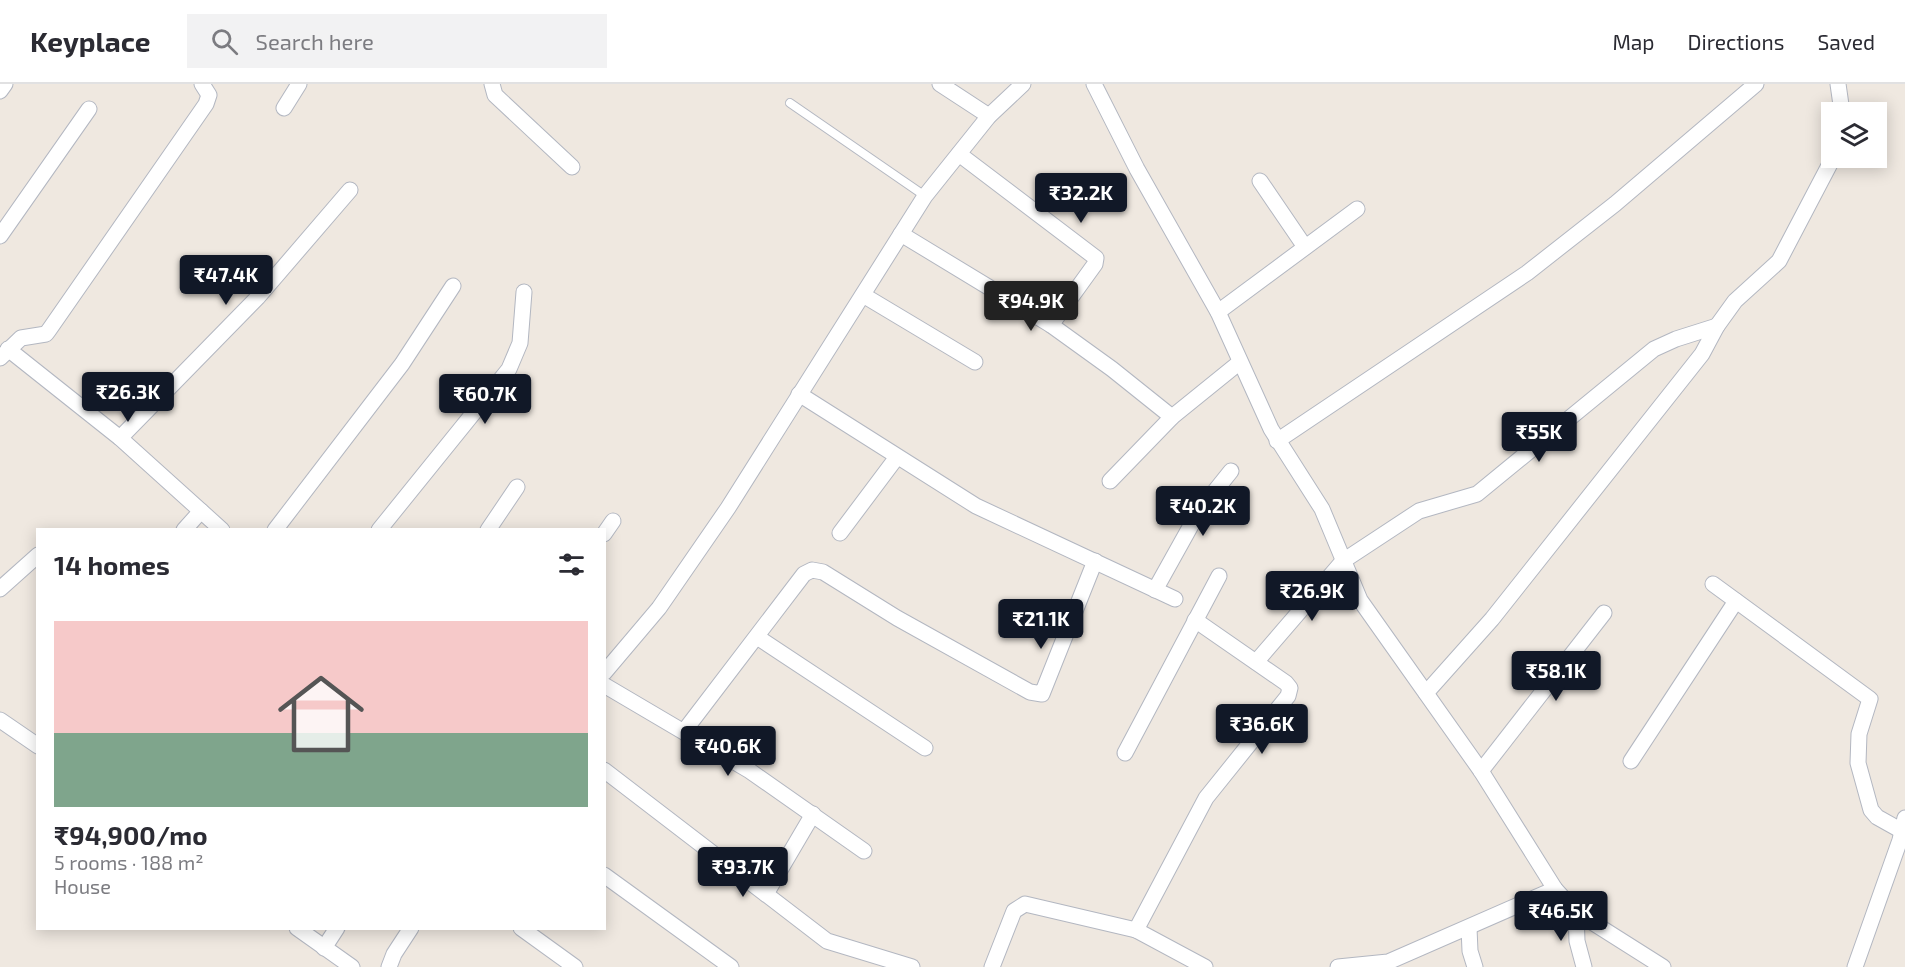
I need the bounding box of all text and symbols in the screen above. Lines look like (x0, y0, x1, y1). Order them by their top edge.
search box (187, 14, 607, 68)
text: Keyplace (30, 24, 151, 58)
icon: search (208, 25, 241, 58)
text: Search here (256, 28, 374, 54)
text: Map (1612, 29, 1655, 54)
text: Directions (1688, 29, 1784, 54)
text: Saved (1817, 29, 1875, 54)
map controls (1821, 102, 1887, 168)
button: layers (1821, 102, 1887, 168)
pin: ₹32.2K (1032, 173, 1130, 224)
text: ₹32.2K (1049, 180, 1113, 204)
pin: ₹47.4K (177, 255, 275, 306)
text: ₹47.4K (194, 262, 258, 286)
pin: ₹94.9K (982, 281, 1080, 332)
text: ₹94.9K (998, 288, 1064, 312)
pin: ₹26.3K (79, 372, 177, 423)
pin: ₹60.7K (436, 374, 534, 425)
text: ₹26.3K (96, 379, 160, 403)
text: ₹60.7K (453, 381, 517, 405)
pin: ₹55K (1503, 412, 1575, 463)
text: ₹55K (1516, 419, 1562, 443)
pin: ₹40.2K (1154, 486, 1252, 537)
text: ₹40.2K (1170, 493, 1236, 517)
icon: filters (555, 548, 588, 581)
text: 14 homes (54, 549, 170, 580)
pin: ₹26.9K (1263, 571, 1361, 622)
text: ₹26.9K (1280, 578, 1344, 602)
pin: ₹21.1K (992, 599, 1090, 650)
text: ₹21.1K (1012, 606, 1070, 630)
pin: ₹58.1K (1507, 651, 1605, 702)
text: ₹58.1K (1526, 658, 1586, 682)
icon: home (267, 660, 375, 768)
pin: ₹36.6K (1213, 704, 1311, 755)
text: ₹36.6K (1230, 711, 1294, 735)
pin: ₹40.6K (679, 726, 777, 777)
text: ₹40.6K (695, 733, 761, 757)
text: ₹94,900/mo (54, 819, 208, 850)
pin: ₹93.7K (694, 847, 792, 898)
text: 5 rooms · 188 m² (54, 850, 203, 874)
text: ₹93.7K (712, 854, 774, 878)
text: House (54, 874, 111, 898)
pin: ₹46.5K (1512, 891, 1610, 942)
text: ₹46.5K (1529, 898, 1593, 922)

